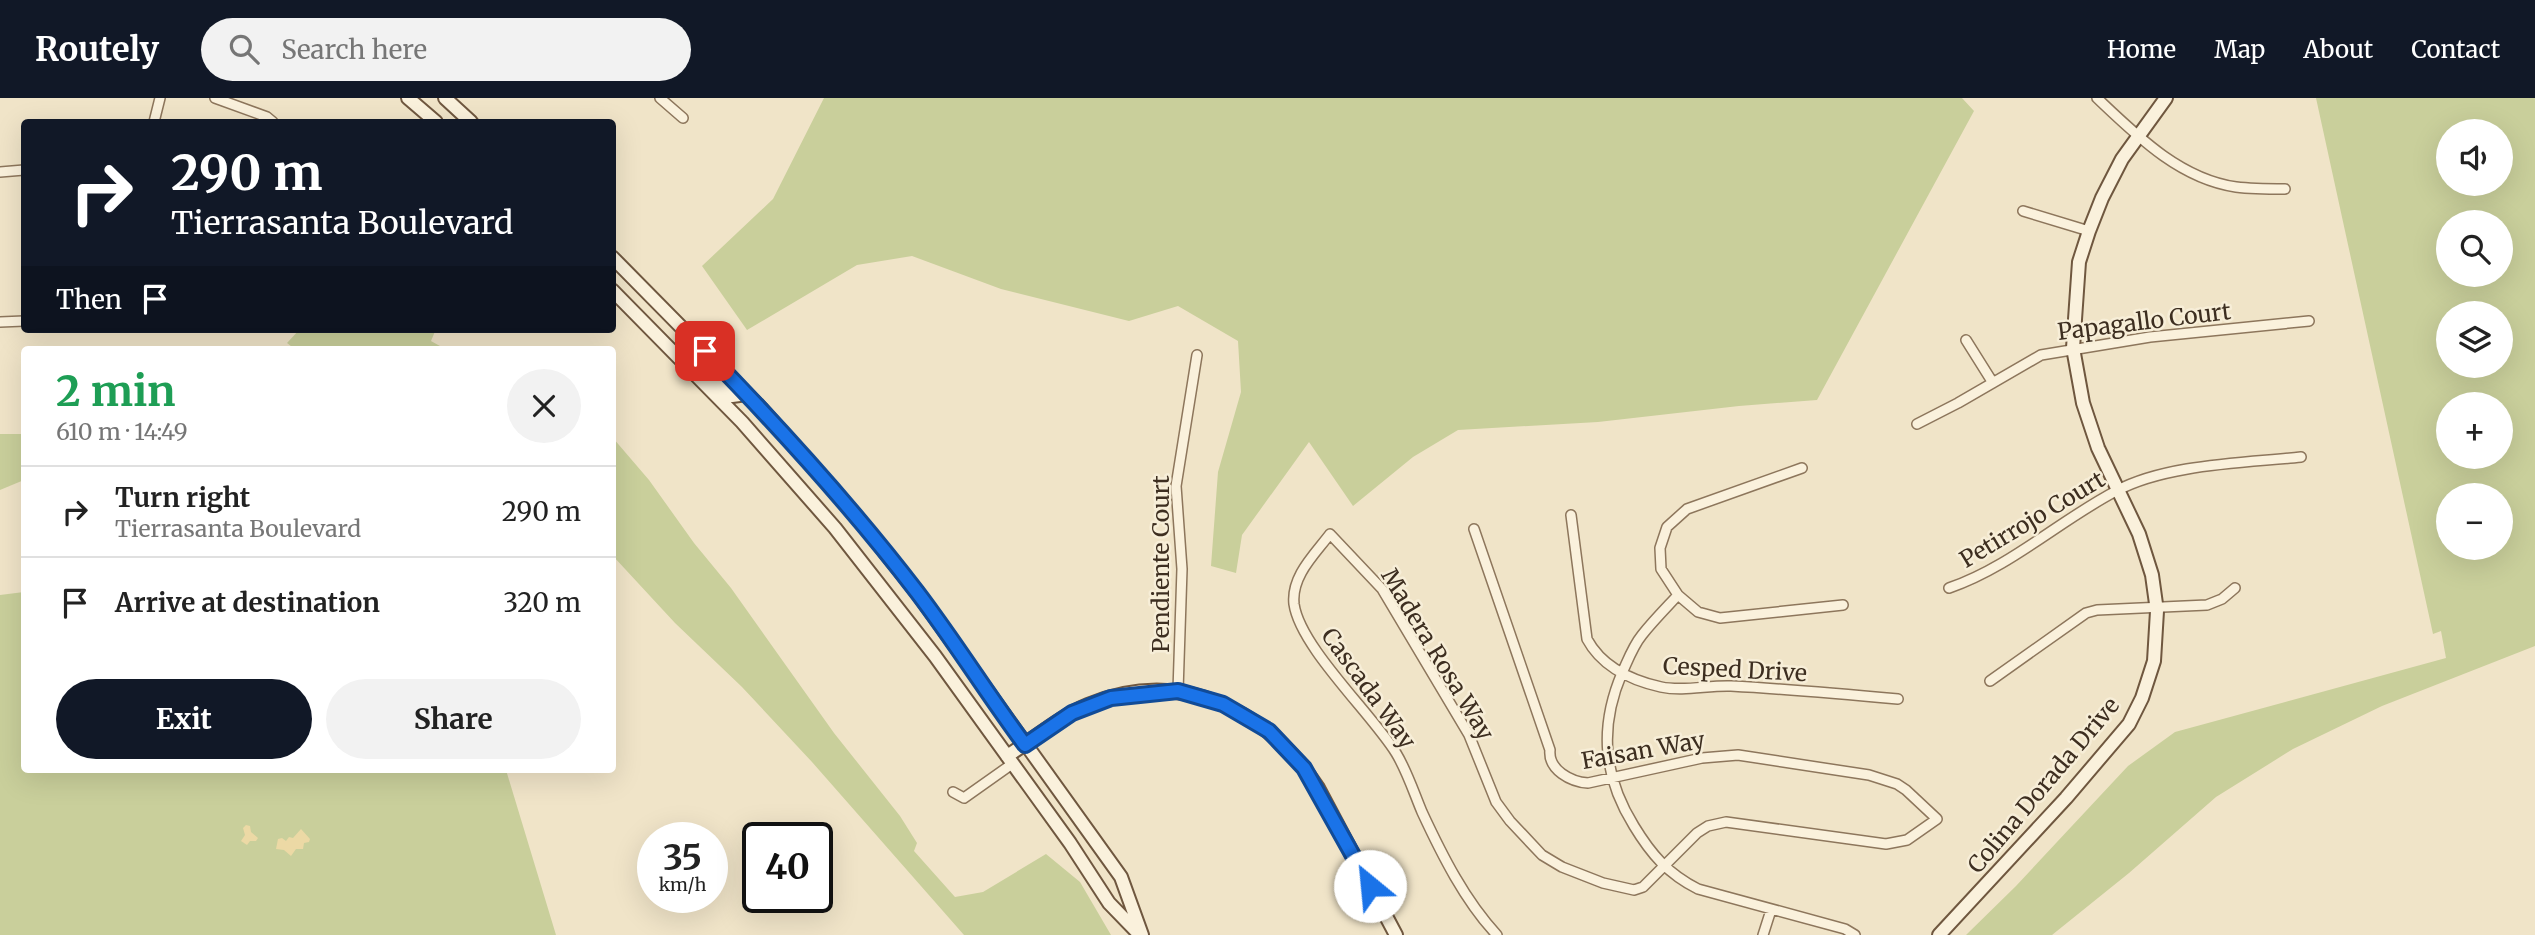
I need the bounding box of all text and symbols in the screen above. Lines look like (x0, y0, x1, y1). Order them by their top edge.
search box (201, 18, 691, 81)
text: Routely (35, 29, 159, 70)
icon: search (225, 30, 263, 68)
text: Search here (281, 33, 427, 66)
text: Home (2107, 34, 2176, 65)
text: Map (2214, 34, 2265, 65)
text: About (2303, 34, 2373, 65)
text: Contact (2411, 34, 2500, 65)
map controls (2436, 119, 2513, 560)
button: sound (2436, 119, 2513, 196)
text: 290 m (171, 142, 323, 203)
icon: right (56, 147, 147, 238)
text: Tierrasanta Boulevard (171, 203, 513, 243)
button: search (2436, 210, 2513, 287)
icon: arrive (136, 280, 174, 318)
text: Then (56, 283, 122, 316)
street label: Papagallo Court (2056, 296, 2232, 346)
button: layers (2436, 301, 2513, 378)
pin (675, 321, 735, 381)
icon: arrive (686, 332, 724, 370)
text: 2 min (56, 365, 176, 417)
button: close (507, 369, 581, 443)
button: + (2436, 392, 2513, 469)
text: 610 m · 14:49 (56, 417, 188, 446)
street label: Petirrojo Court (1954, 464, 2110, 574)
street label: Pendiente Court (1146, 475, 1175, 653)
text: Turn right (115, 481, 250, 514)
button: − (2436, 483, 2513, 560)
icon: right (56, 493, 94, 531)
text: 290 m (502, 495, 581, 528)
text: Tierrasanta Boulevard (115, 514, 361, 543)
street label: Madera Rosa Way (1375, 563, 1501, 746)
icon: arrive (56, 584, 94, 622)
text: Arrive at destination (115, 586, 380, 619)
text: 320 m (503, 586, 581, 619)
street label: Cascada Way (1316, 622, 1423, 754)
street label: Cesped Drive (1662, 651, 1808, 687)
button: Exit (56, 679, 312, 759)
button: Share (326, 679, 581, 759)
street label: Colina Dorada Drive (1961, 691, 2125, 879)
street label: Faisan Way (1579, 725, 1708, 775)
speed limit sign: 40 (742, 822, 833, 913)
text: 35 (663, 836, 702, 880)
position arrow (1333, 849, 1407, 923)
text: km/h (659, 873, 706, 896)

